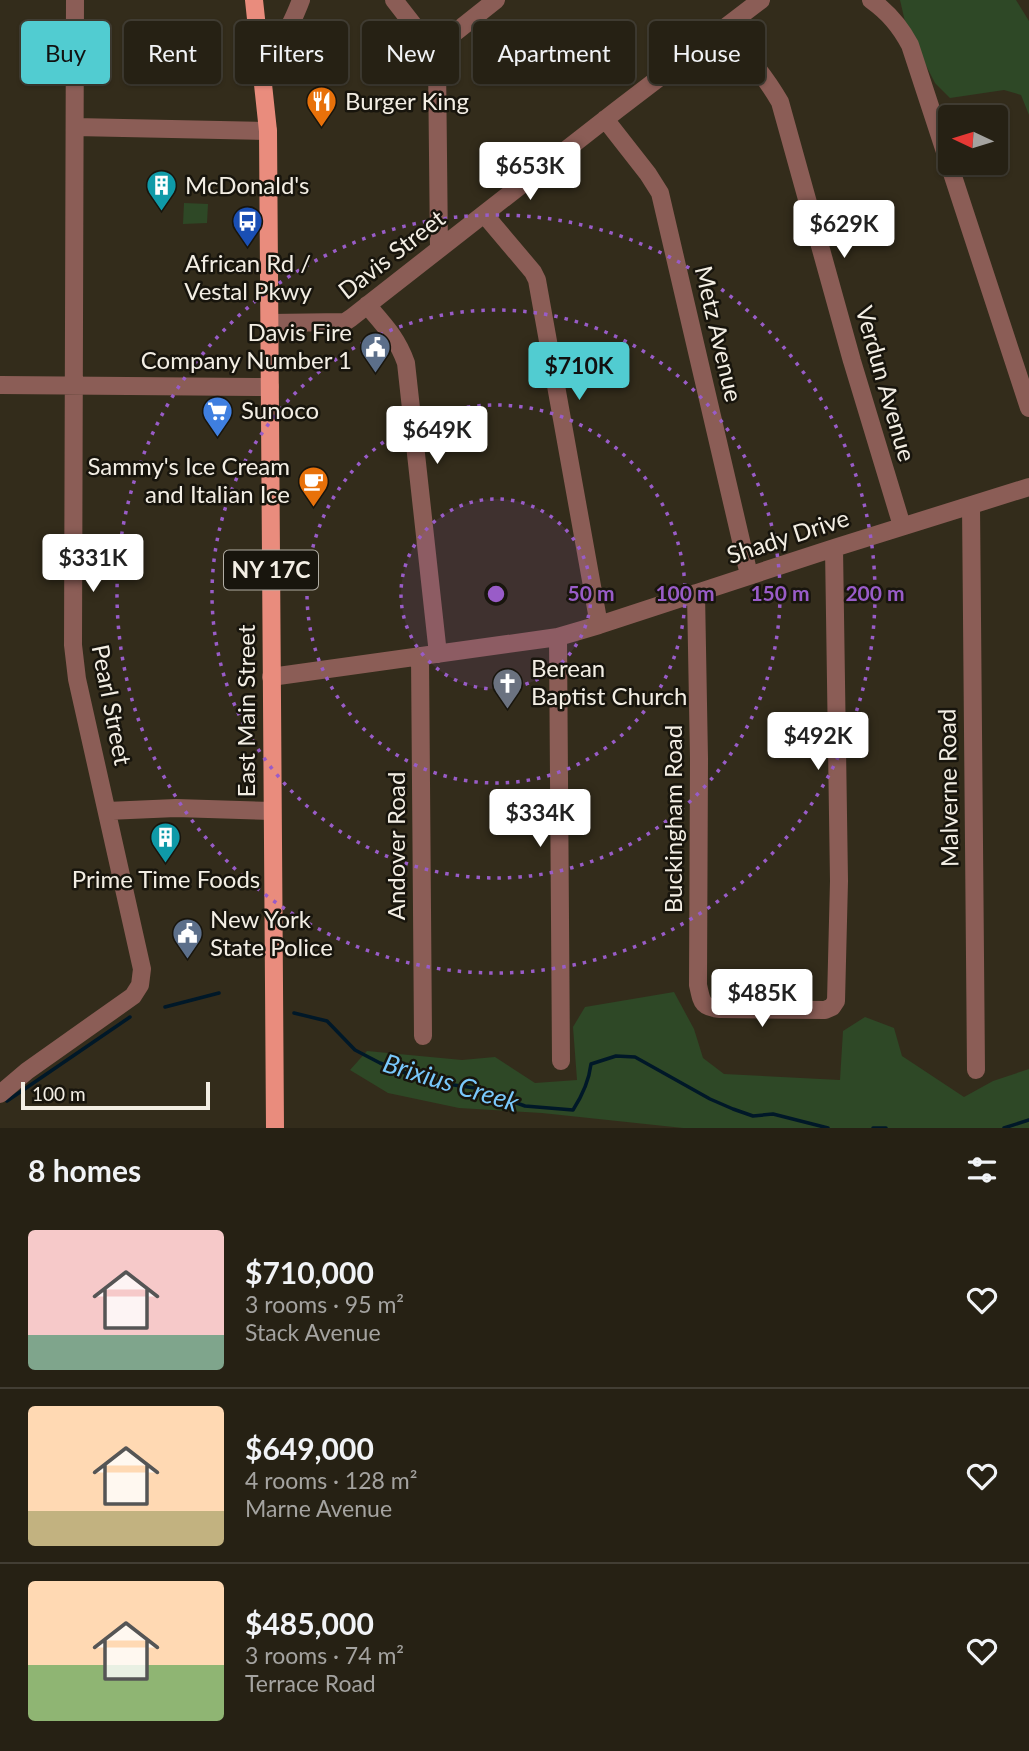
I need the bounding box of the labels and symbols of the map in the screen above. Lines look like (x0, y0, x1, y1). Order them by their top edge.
restaurant icon: Burger King (305, 85, 339, 129)
place label: Burger King (345, 86, 469, 115)
north arrow (938, 105, 1008, 175)
pin: $653K (481, 142, 579, 202)
building icon: McDonald's (145, 169, 179, 213)
place label: McDonald's (185, 170, 309, 199)
pin: $629K (795, 201, 893, 260)
street label: Davis Street (332, 203, 451, 304)
bus stop icon: African Rd / Vestal Pkwy (231, 205, 265, 249)
place label: African Rd / Vestal Pkwy (184, 248, 312, 305)
street label: Metz Avenue (690, 263, 749, 405)
street label: Verdun Avenue (850, 302, 922, 465)
place label: Davis Fire Company Number 1 (141, 317, 352, 374)
public building icon: Davis Fire Company Number 1 (358, 330, 392, 374)
pin: $710K (530, 342, 628, 402)
supermarket icon: Sunoco (201, 394, 235, 438)
place label: Sunoco (241, 395, 319, 424)
pin: $649K (388, 406, 486, 466)
place label: Sammy's Ice Cream and Italian Ice (87, 451, 290, 508)
cafe icon: Sammy's Ice Cream and Italian Ice (296, 464, 330, 508)
street label: Shady Drive (723, 502, 852, 569)
pin: $331K (44, 534, 142, 594)
road number: NY 17C (224, 550, 318, 590)
text: 50 m (567, 580, 615, 605)
text: 100 m (655, 580, 715, 605)
text: 150 m (750, 580, 810, 605)
text: 200 m (845, 580, 905, 605)
centre of rings (484, 582, 508, 606)
street label: East Main Street (231, 624, 260, 798)
street label: Pearl Street (87, 642, 138, 768)
place label: Berean Baptist Church (531, 653, 687, 710)
church icon: Berean Baptist Church (491, 666, 525, 710)
street label: Malverne Road (932, 709, 963, 867)
pin: $492K (769, 712, 867, 772)
street label: Buckingham Road (658, 725, 687, 913)
street label: Andover Road (381, 772, 410, 920)
pin: $334K (491, 790, 589, 849)
building icon: Prime Time Foods (149, 821, 183, 865)
place label: Prime Time Foods (72, 864, 260, 893)
place label: New York State Police (210, 904, 333, 961)
public building icon: New York State Police (170, 917, 204, 961)
pin: $485K (713, 970, 811, 1029)
water label: Brixius Creek (380, 1046, 524, 1118)
scale bar (21, 1079, 210, 1111)

